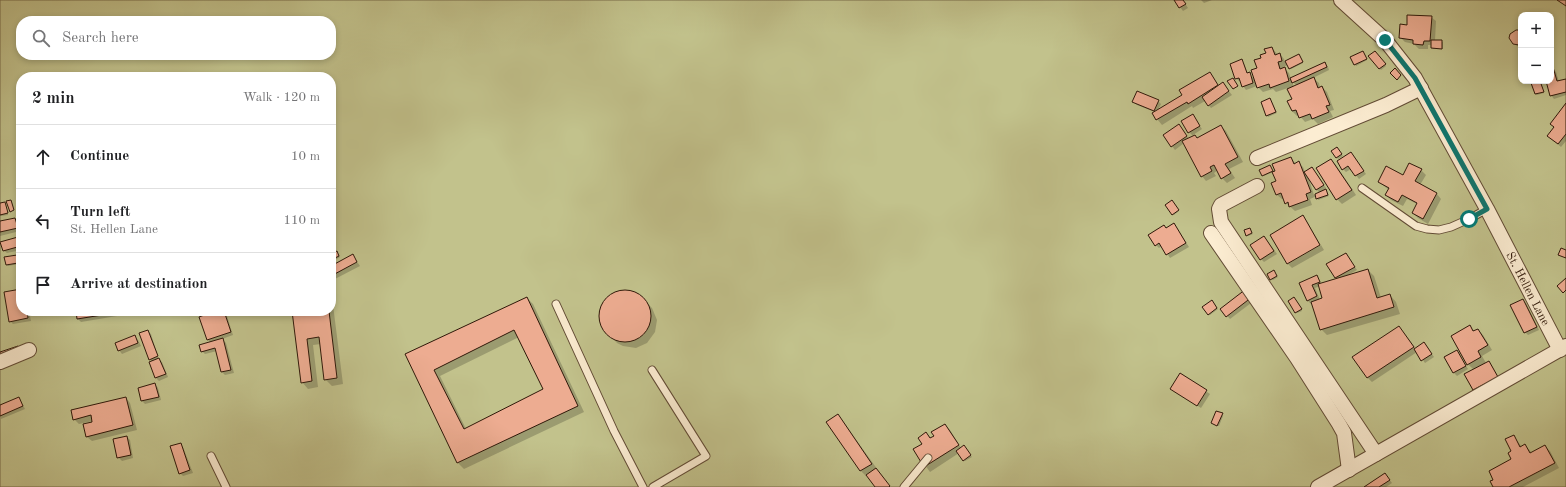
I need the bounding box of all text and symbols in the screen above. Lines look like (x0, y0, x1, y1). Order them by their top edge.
map controls (1518, 12, 1554, 84)
button: + (1518, 12, 1554, 48)
search box (16, 16, 336, 60)
icon: search (30, 27, 52, 49)
text: Search here (62, 31, 139, 46)
route end (1376, 31, 1394, 49)
button: − (1518, 48, 1554, 84)
text: 2 min (32, 90, 75, 107)
text: Walk · 120 m (243, 91, 320, 104)
icon: ahead (32, 146, 54, 168)
text: Continue (70, 149, 129, 164)
text: 10 m (291, 150, 320, 163)
text: Turn left (70, 205, 130, 220)
icon: left (32, 210, 54, 232)
route start (1460, 210, 1478, 228)
text: 110 m (283, 214, 320, 227)
text: St. Hellen Lane (70, 223, 158, 236)
street label: St. Hellen Lane (1503, 250, 1552, 328)
icon: arrive (32, 274, 54, 296)
text: Arrive at destination (70, 277, 208, 292)

